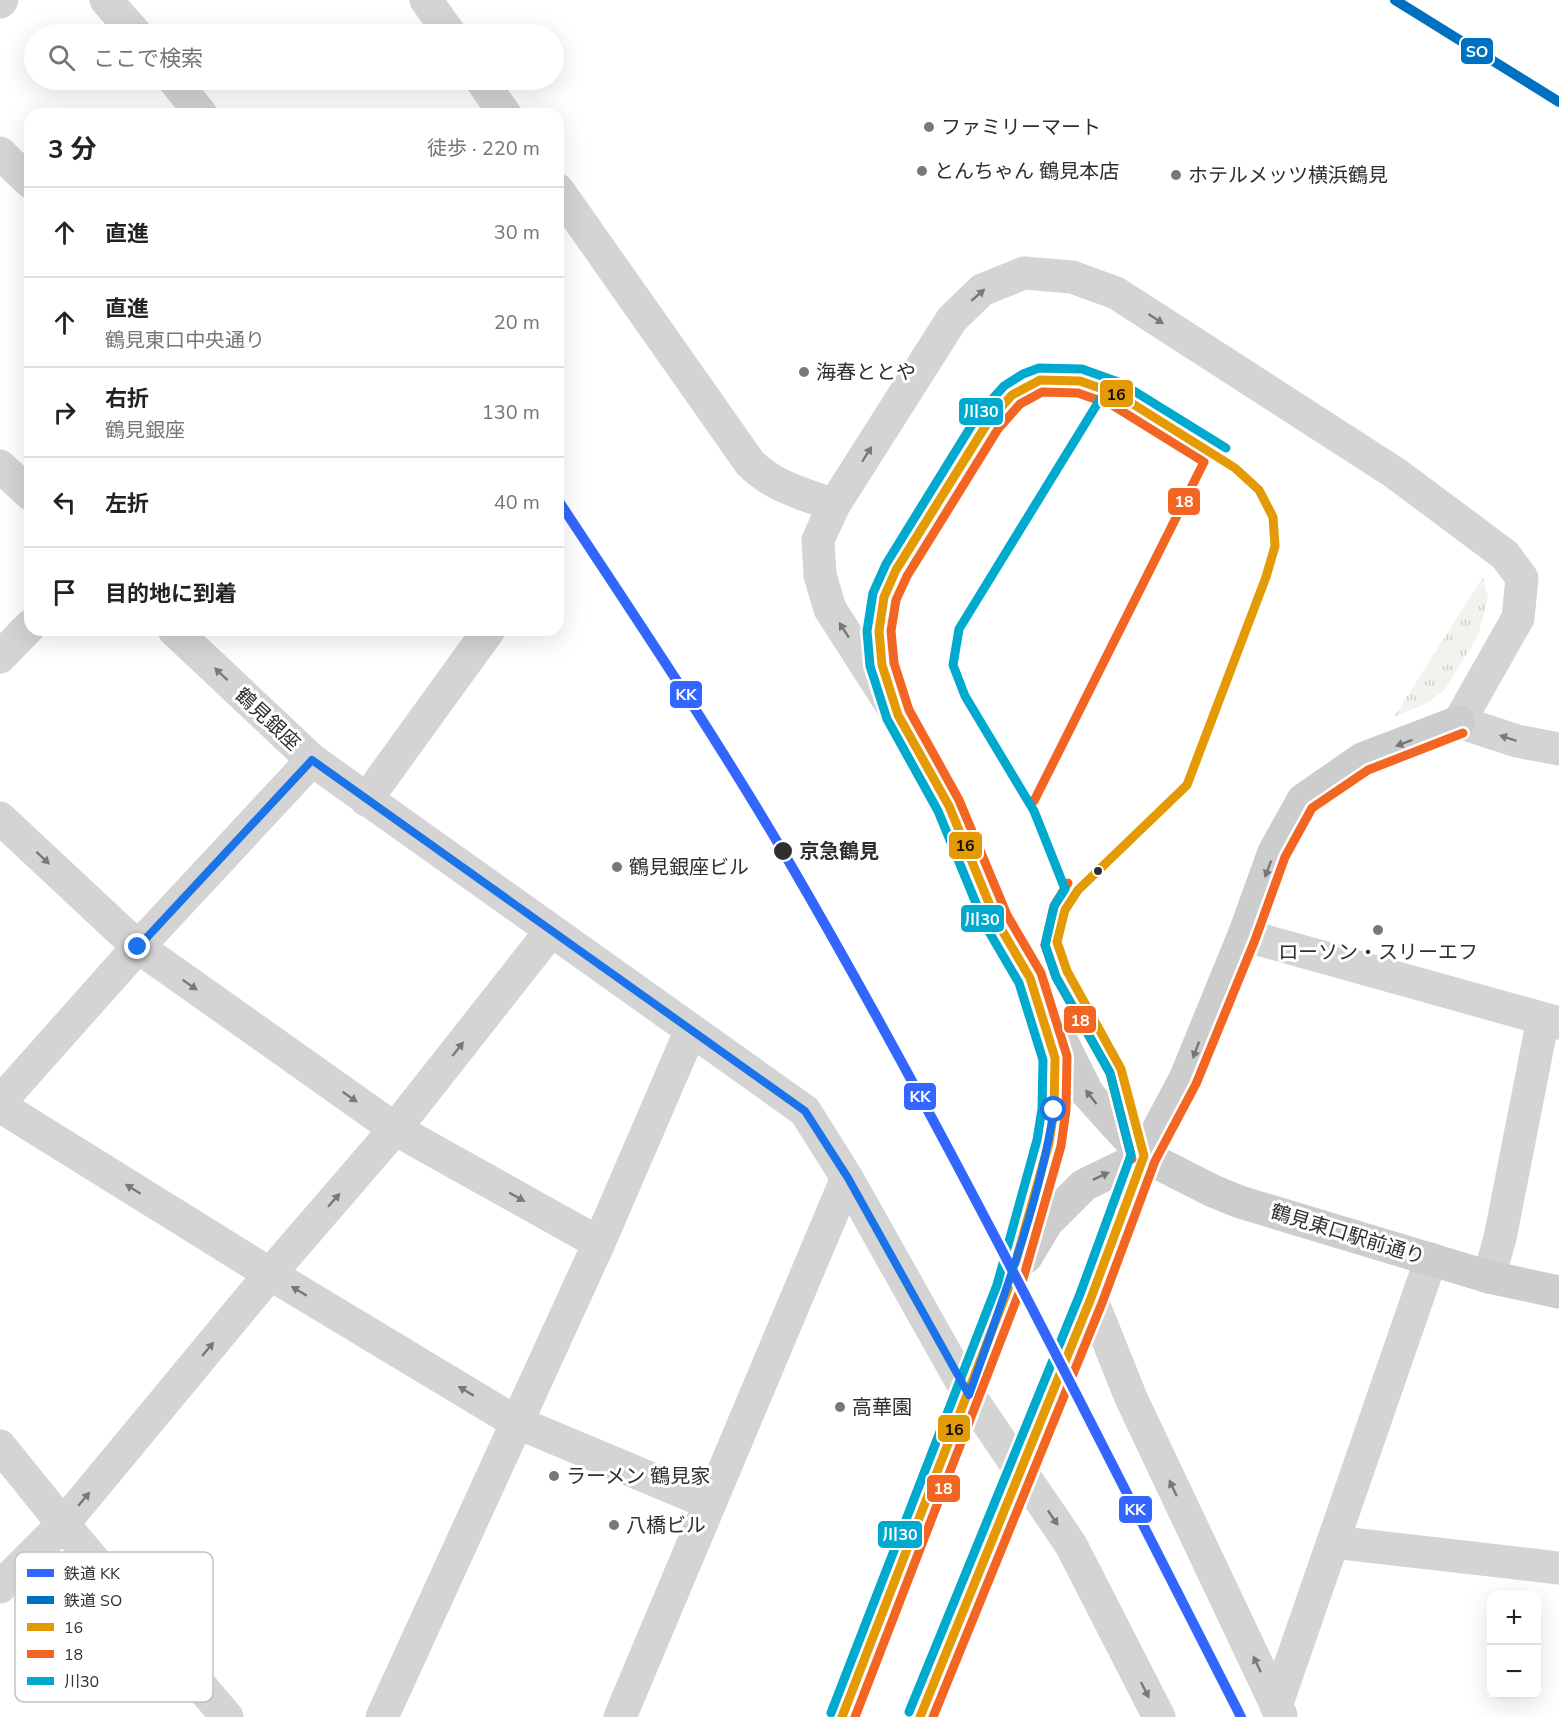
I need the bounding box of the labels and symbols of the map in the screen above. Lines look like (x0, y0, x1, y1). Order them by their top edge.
line badge: SO (1460, 37, 1494, 65)
text: SO (1466, 41, 1488, 63)
place label: ファミリーマート (941, 114, 1101, 141)
marker: ファミリーマート (922, 120, 936, 134)
place label: とんちゃん 鶴見本店 (934, 158, 1119, 185)
place label: ホテルメッツ横浜鶴見 (1188, 162, 1388, 189)
marker: とんちゃん 鶴見本店 (915, 164, 929, 178)
marker: ホテルメッツ横浜鶴見 (1169, 168, 1183, 182)
one-way arrow (970, 289, 985, 302)
one-way arrow (1148, 314, 1165, 325)
place label: 海春ととや (816, 359, 916, 386)
marker: 海春ととや (797, 365, 811, 379)
line badge: 16 (1099, 379, 1134, 408)
text: 16 (1106, 384, 1126, 406)
line badge: 川30 (958, 397, 1004, 426)
text: 川30 (963, 401, 999, 423)
one-way arrow (862, 446, 873, 462)
line badge: 18 (1167, 487, 1201, 516)
text: 18 (1174, 491, 1194, 513)
one-way arrow (839, 622, 850, 638)
one-way arrow (213, 667, 228, 681)
line badge: KK (669, 680, 703, 709)
street label: 鶴見銀座 (229, 682, 306, 757)
text: KK (675, 684, 698, 706)
one-way arrow (1499, 733, 1517, 742)
one-way arrow (1395, 738, 1413, 748)
line badge: 16 (948, 831, 983, 860)
text: 16 (955, 835, 975, 857)
place label: 京急鶴見 (799, 838, 879, 865)
marker: 京急鶴見 (772, 840, 794, 862)
one-way arrow (35, 851, 50, 865)
place label: 鶴見銀座ビル (629, 854, 749, 881)
marker: 鶴見銀座ビル (610, 860, 624, 874)
one-way arrow (1262, 861, 1272, 879)
unlabelled marker (1092, 865, 1104, 877)
line badge: 川30 (960, 904, 1005, 933)
text: 川30 (964, 909, 1000, 931)
marker: ローソン・スリーエフ (1371, 923, 1385, 937)
route end (124, 933, 150, 959)
place label: ローソン・スリーエフ (1278, 939, 1478, 966)
one-way arrow (183, 978, 198, 990)
line badge: 18 (1063, 1005, 1097, 1034)
text: 18 (1070, 1010, 1090, 1032)
one-way arrow (452, 1041, 464, 1057)
one-way arrow (1190, 1042, 1200, 1060)
line badge: KK (903, 1082, 937, 1111)
text: KK (909, 1086, 932, 1108)
one-way arrow (1086, 1089, 1098, 1104)
one-way arrow (341, 1091, 357, 1103)
route start (1040, 1096, 1066, 1122)
one-way arrow (1093, 1172, 1110, 1181)
one-way arrow (125, 1183, 141, 1194)
one-way arrow (508, 1192, 525, 1202)
one-way arrow (327, 1193, 340, 1208)
street label: 鶴見東口駅前通り (1267, 1198, 1428, 1271)
one-way arrow (290, 1286, 307, 1296)
one-way arrow (202, 1341, 215, 1357)
one-way arrow (458, 1386, 474, 1397)
place label: 高華園 (852, 1394, 912, 1421)
marker: 高華園 (833, 1400, 847, 1414)
line badge: 16 (937, 1414, 971, 1443)
text: 16 (944, 1419, 964, 1441)
place label: ラーメン 鶴見家 (566, 1463, 710, 1490)
marker: ラーメン 鶴見家 (547, 1469, 561, 1483)
line badge: 18 (926, 1474, 961, 1503)
text: 18 (933, 1478, 953, 1500)
one-way arrow (1169, 1479, 1178, 1496)
one-way arrow (77, 1492, 90, 1507)
line badge: KK (1118, 1495, 1153, 1524)
text: KK (1124, 1499, 1147, 1521)
one-way arrow (1047, 1510, 1058, 1526)
place label: 八橋ビル (626, 1512, 706, 1539)
marker: 八橋ビル (607, 1518, 621, 1532)
line badge: 川30 (877, 1520, 923, 1549)
text: 川30 (882, 1524, 918, 1546)
legend (15, 1552, 213, 1702)
text: 鉄道 KK (64, 1563, 121, 1585)
text: 鉄道 SO (64, 1590, 122, 1612)
text: 16 (64, 1617, 83, 1639)
text: 18 (64, 1644, 83, 1666)
one-way arrow (1252, 1656, 1261, 1673)
text: 川30 (64, 1671, 99, 1693)
one-way arrow (1140, 1682, 1150, 1699)

